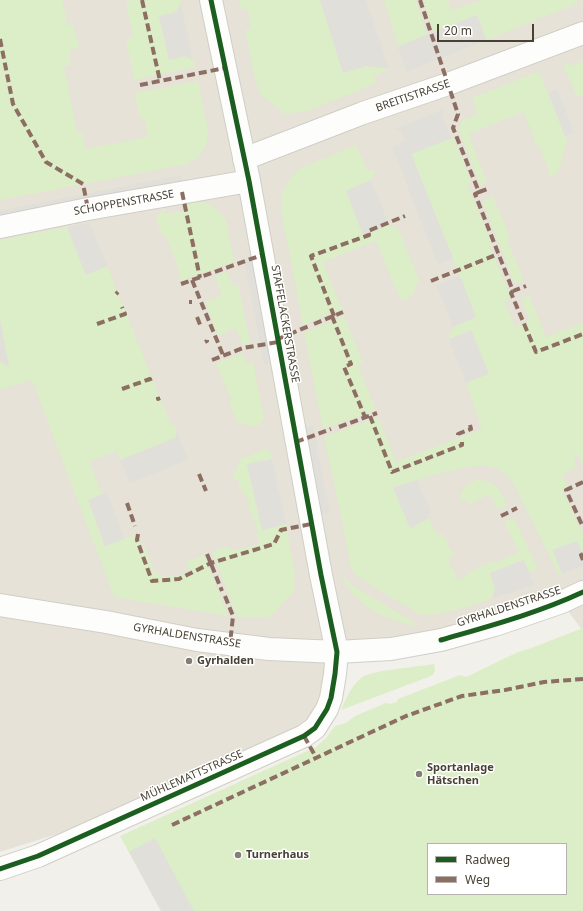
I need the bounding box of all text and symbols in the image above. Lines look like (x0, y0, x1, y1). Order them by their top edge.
scale bar (439, 16, 536, 42)
text: 20 m (444, 22, 472, 39)
street label: BREITISTRASSE (374, 77, 452, 115)
street label: SCHOPPENSTRASSE (73, 188, 175, 218)
street label: STAFFELACKERSTRASSE (268, 264, 302, 384)
street label: GYRHALDENSTRASSE (455, 584, 563, 630)
street label: GYRHALDENSTRASSE (132, 621, 242, 651)
place label: Gyrhalden (197, 654, 254, 668)
marker: Gyrhalden (184, 656, 194, 666)
street label: MÜHLEMATTSTRASSE (139, 747, 245, 805)
place label: Sportanlage Hätschen (427, 761, 494, 787)
marker: Sportanlage Hätschen (414, 769, 424, 779)
legend (427, 843, 567, 895)
place label: Turnerhaus (246, 848, 309, 862)
marker: Turnerhaus (233, 850, 243, 860)
text: Radweg (465, 851, 510, 868)
text: Weg (465, 871, 490, 888)

